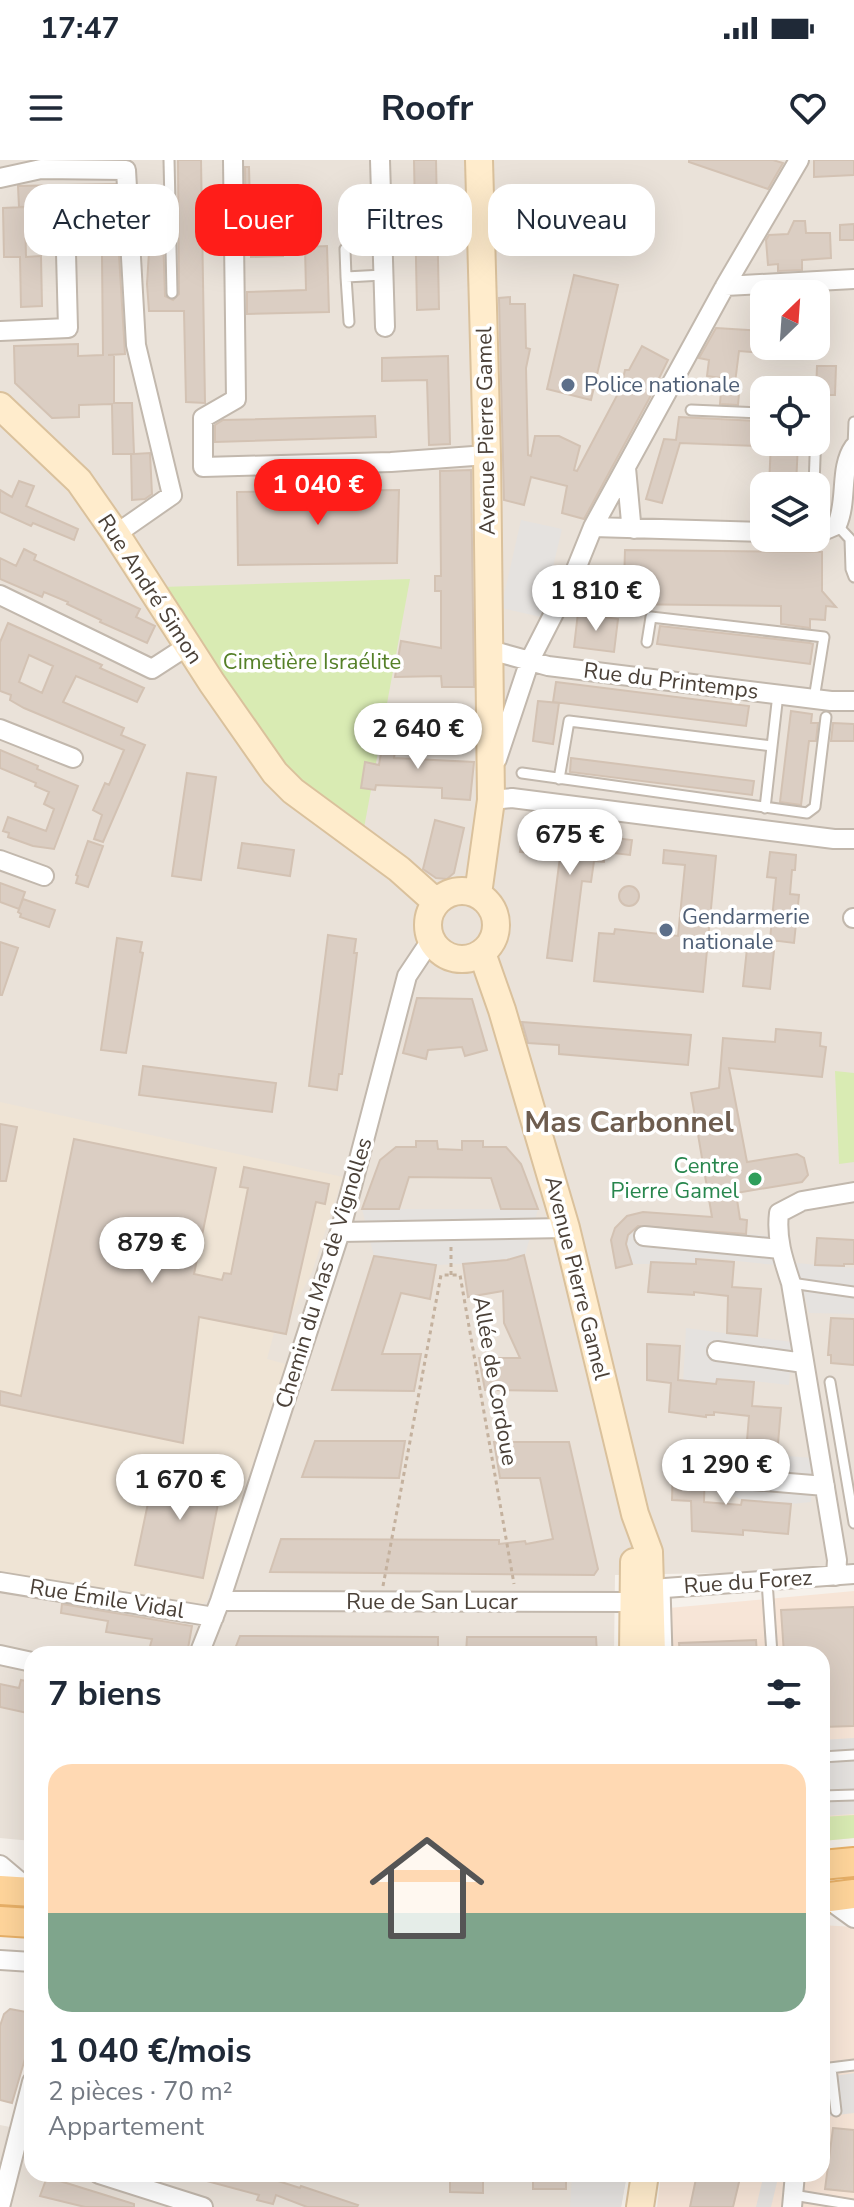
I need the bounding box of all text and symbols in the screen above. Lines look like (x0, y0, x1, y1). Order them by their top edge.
text: 17:47 (40, 8, 119, 49)
text: Roofr (381, 84, 473, 133)
icon: menu (24, 86, 68, 130)
icon: heart (786, 86, 830, 130)
chip: Acheter (24, 184, 179, 256)
chip: Louer (195, 184, 322, 256)
chip: Filtres (338, 184, 472, 256)
chip: Nouveau (488, 184, 655, 256)
north arrow (750, 280, 830, 360)
map controls (750, 280, 830, 552)
street label: Avenue Pierre Gamel (469, 326, 503, 536)
place label: Police nationale (584, 370, 740, 400)
marker: Police nationale (559, 376, 577, 394)
button: locate (750, 376, 830, 456)
pin: 1 040 € (244, 459, 392, 527)
text: 1 040 € (272, 467, 364, 502)
button: layers (750, 472, 830, 552)
street label: Rue André Simon (90, 508, 210, 670)
pin: 1 810 € (522, 565, 670, 633)
text: 1 810 € (550, 573, 642, 608)
park label: Cimetière Israélite (223, 647, 401, 677)
street label: Rue du Printemps (582, 655, 760, 707)
pin: 2 640 € (344, 703, 492, 771)
text: 2 640 € (372, 711, 464, 746)
pin: 675 € (514, 809, 626, 877)
text: 675 € (535, 817, 605, 852)
place label: Gendarmerie nationale (682, 902, 810, 957)
marker: Gendarmerie nationale (657, 921, 675, 939)
district label: Mas Carbonnel (524, 1102, 734, 1143)
street label: Chemin du Mas de Vignolles (268, 1134, 380, 1412)
place label: Centre Pierre Gamel (611, 1151, 739, 1206)
marker: Centre Pierre Gamel (746, 1170, 764, 1188)
street label: Avenue Pierre Gamel (537, 1173, 617, 1383)
pin: 879 € (96, 1217, 208, 1285)
text: 879 € (117, 1225, 187, 1260)
street label: Allée de Cordoue (465, 1294, 525, 1468)
pin: 1 290 € (652, 1439, 800, 1507)
text: 1 290 € (680, 1447, 772, 1482)
pin: 1 670 € (106, 1454, 254, 1522)
text: 1 670 € (134, 1462, 226, 1497)
street label: Rue du Forez (683, 1563, 813, 1601)
street label: Rue Émile Vidal (28, 1572, 187, 1626)
street label: Rue de San Lucar (346, 1587, 518, 1617)
text: 7 biens (48, 1671, 162, 1717)
icon: filters (762, 1672, 806, 1716)
icon: home (355, 1816, 499, 1960)
text: 1 040 €/mois (48, 2028, 252, 2074)
text: 2 pièces · 70 m² (48, 2074, 233, 2109)
text: Appartement (48, 2109, 204, 2144)

